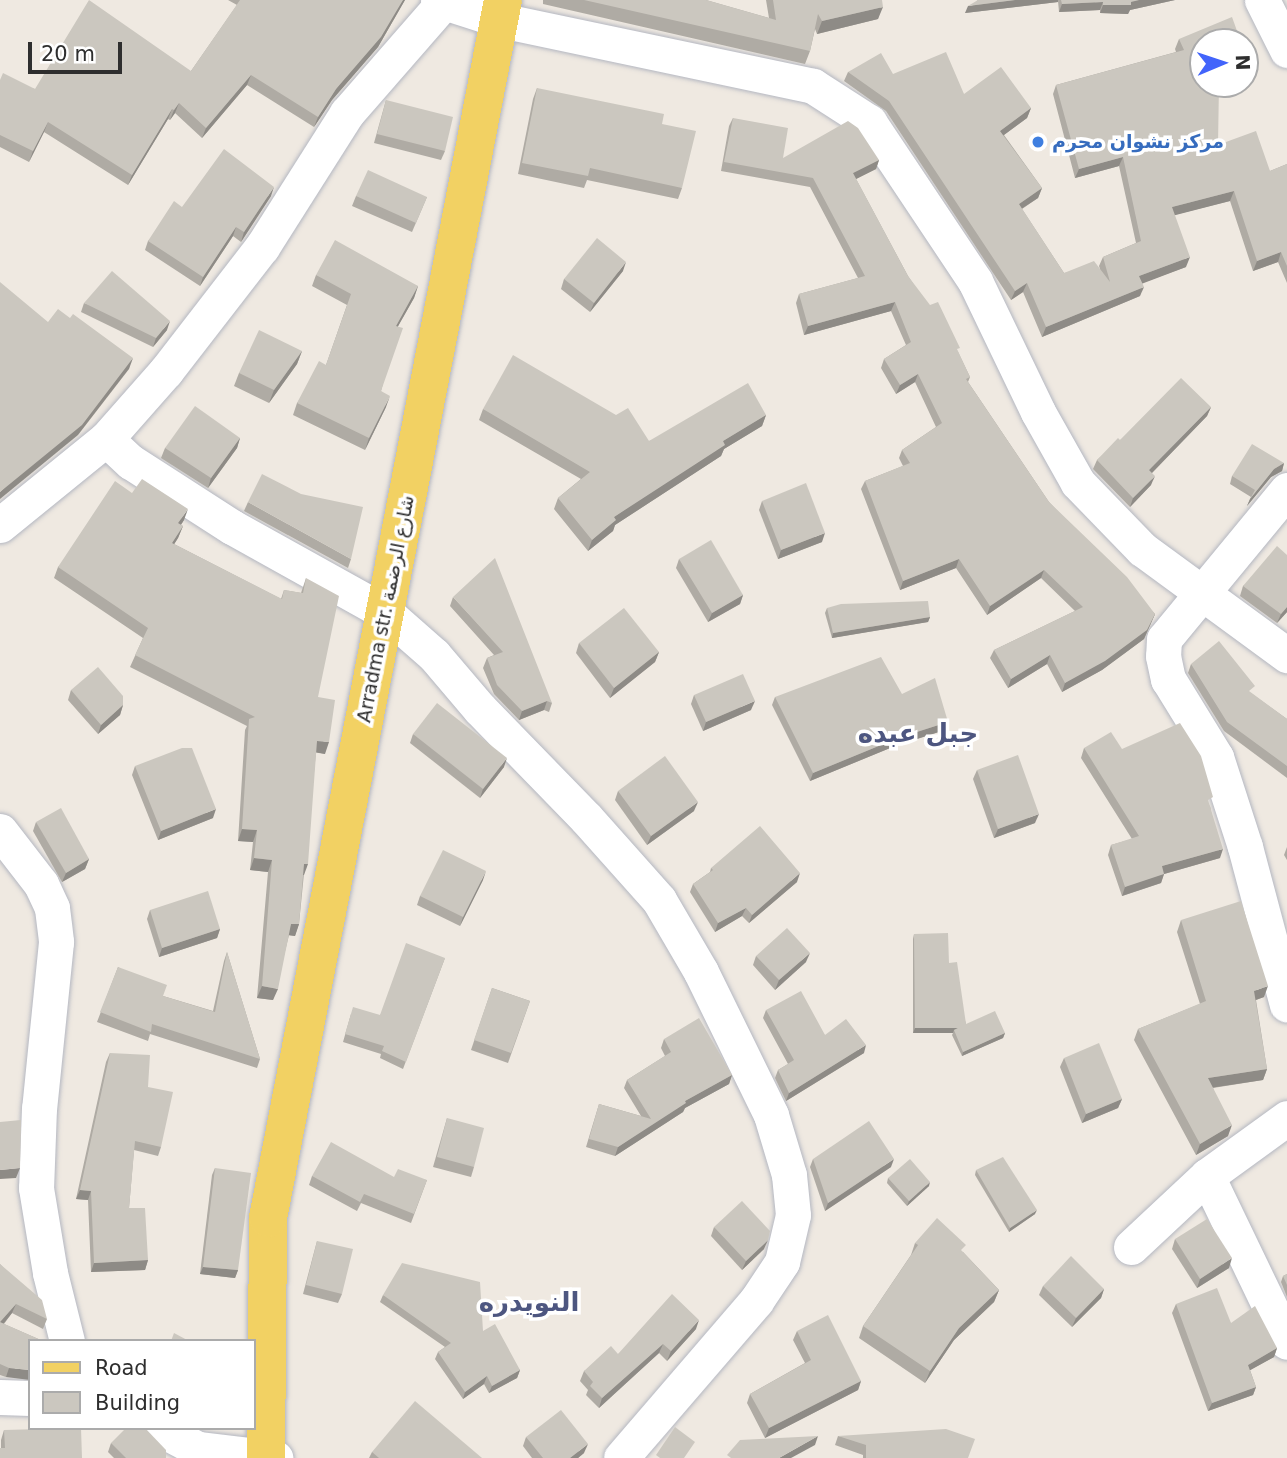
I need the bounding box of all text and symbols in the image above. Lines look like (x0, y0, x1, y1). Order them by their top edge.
scale bar (32, 28, 126, 72)
north arrow (1189, 28, 1259, 98)
text: 20 m (41, 42, 95, 66)
text: N (1232, 54, 1254, 71)
place label: مركز نشوان محرم (1052, 131, 1224, 153)
marker: مركز نشوان محرم (1030, 134, 1046, 150)
street label: Arradma str. شارع الرضمة (353, 494, 419, 724)
district label: جبل عبده (858, 718, 978, 750)
district label: النويدره (479, 1287, 579, 1319)
legend (28, 1339, 256, 1430)
text: Road (95, 1356, 148, 1380)
text: Building (95, 1391, 180, 1415)

